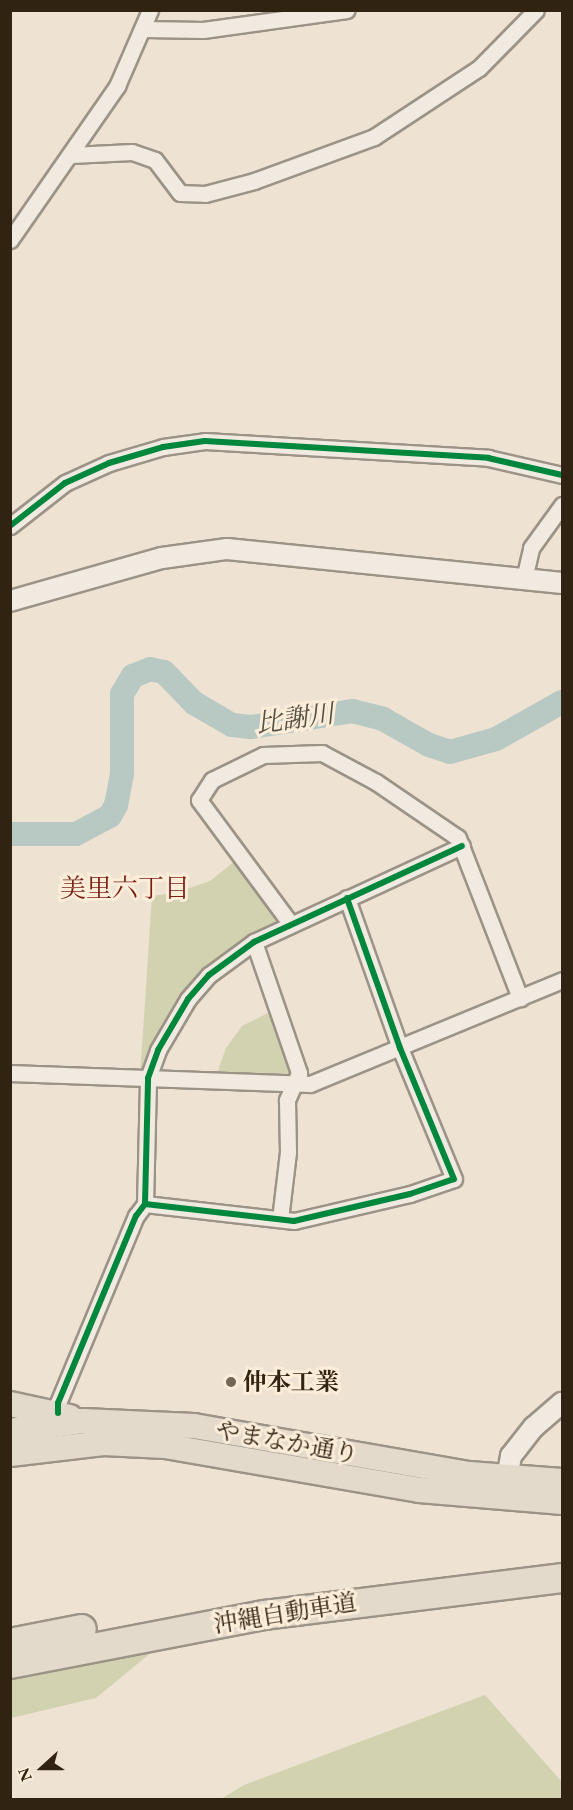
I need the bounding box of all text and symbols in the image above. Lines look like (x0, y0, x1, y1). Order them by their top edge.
water label: 比謝川 (254, 698, 336, 740)
district label: 美里六丁目 (60, 873, 190, 905)
place label: 仲本工業 (243, 1368, 339, 1396)
marker: 仲本工業 (224, 1375, 238, 1389)
street label: やまなか通り (214, 1415, 360, 1469)
street label: 沖縄自動車道 (212, 1588, 358, 1638)
north arrow (12, 1738, 72, 1798)
text: N (13, 1765, 37, 1784)

